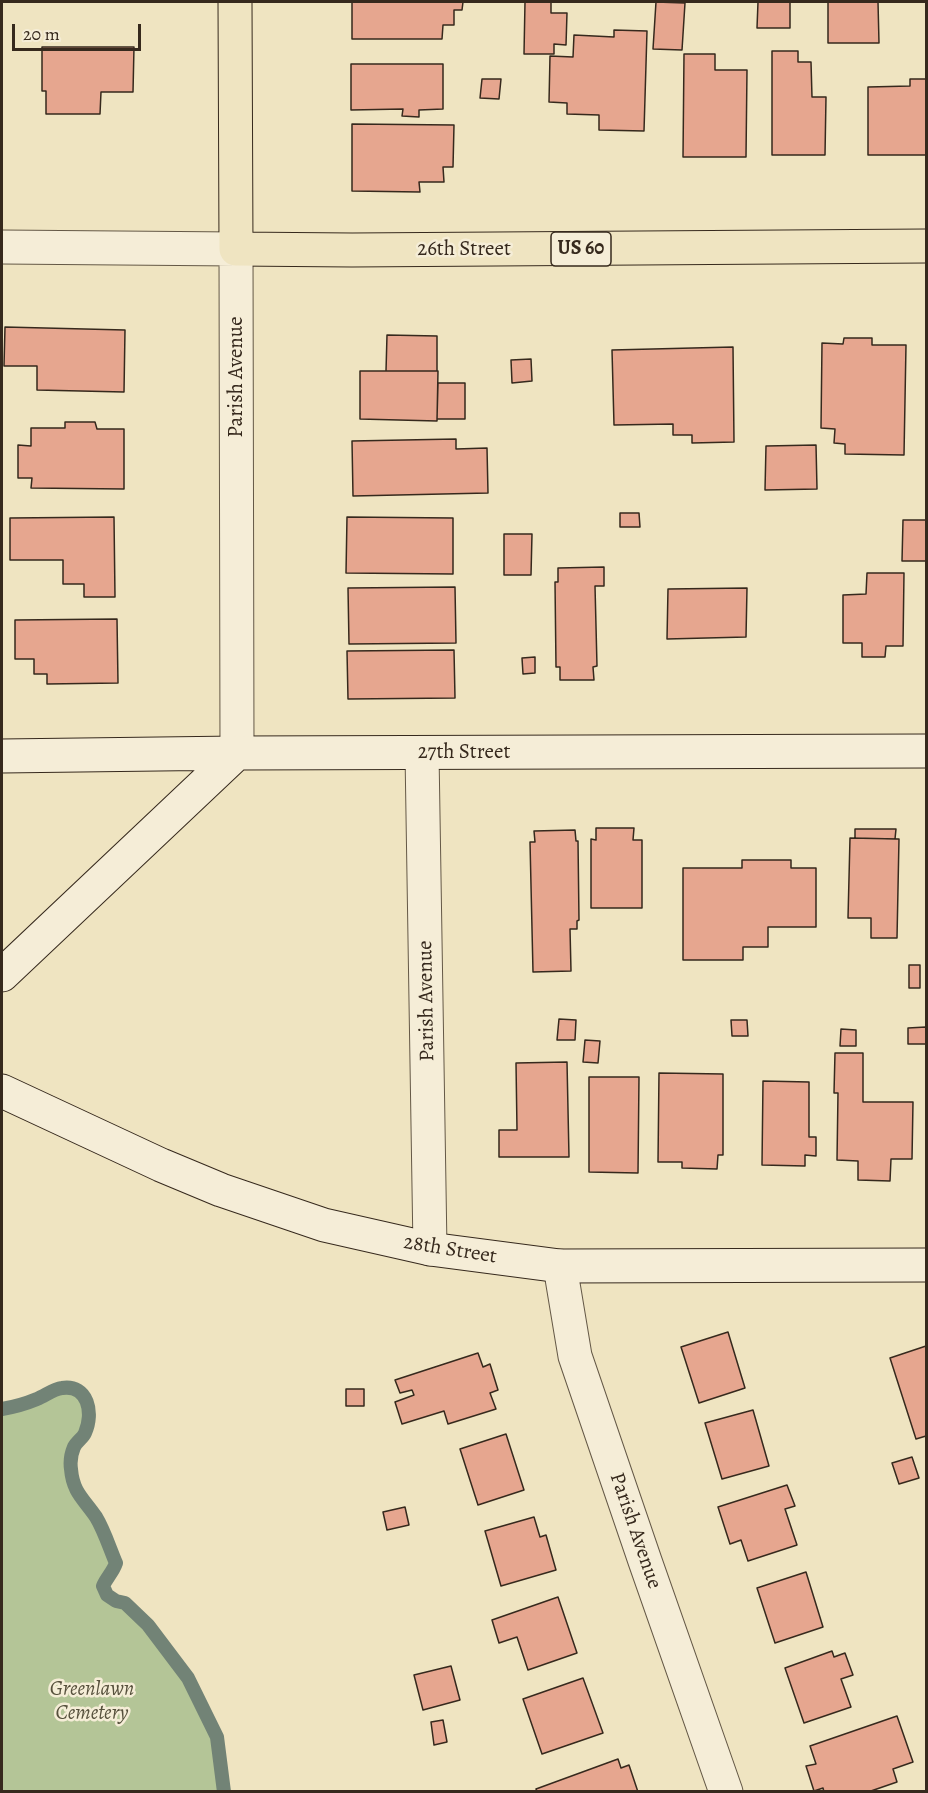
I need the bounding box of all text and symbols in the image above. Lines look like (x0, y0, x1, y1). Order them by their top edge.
scale bar (15, 12, 144, 50)
text: 20 m (23, 22, 60, 46)
road number: US 60 (551, 232, 611, 266)
street label: 26th Street (417, 237, 511, 263)
street label: Parish Avenue (224, 316, 250, 438)
street label: 27th Street (418, 740, 510, 766)
street label: Parish Avenue (413, 940, 441, 1062)
street label: 28th Street (402, 1230, 498, 1270)
street label: Parish Avenue (603, 1470, 667, 1592)
park label: Greenlawn Cemetery (50, 1677, 134, 1727)

